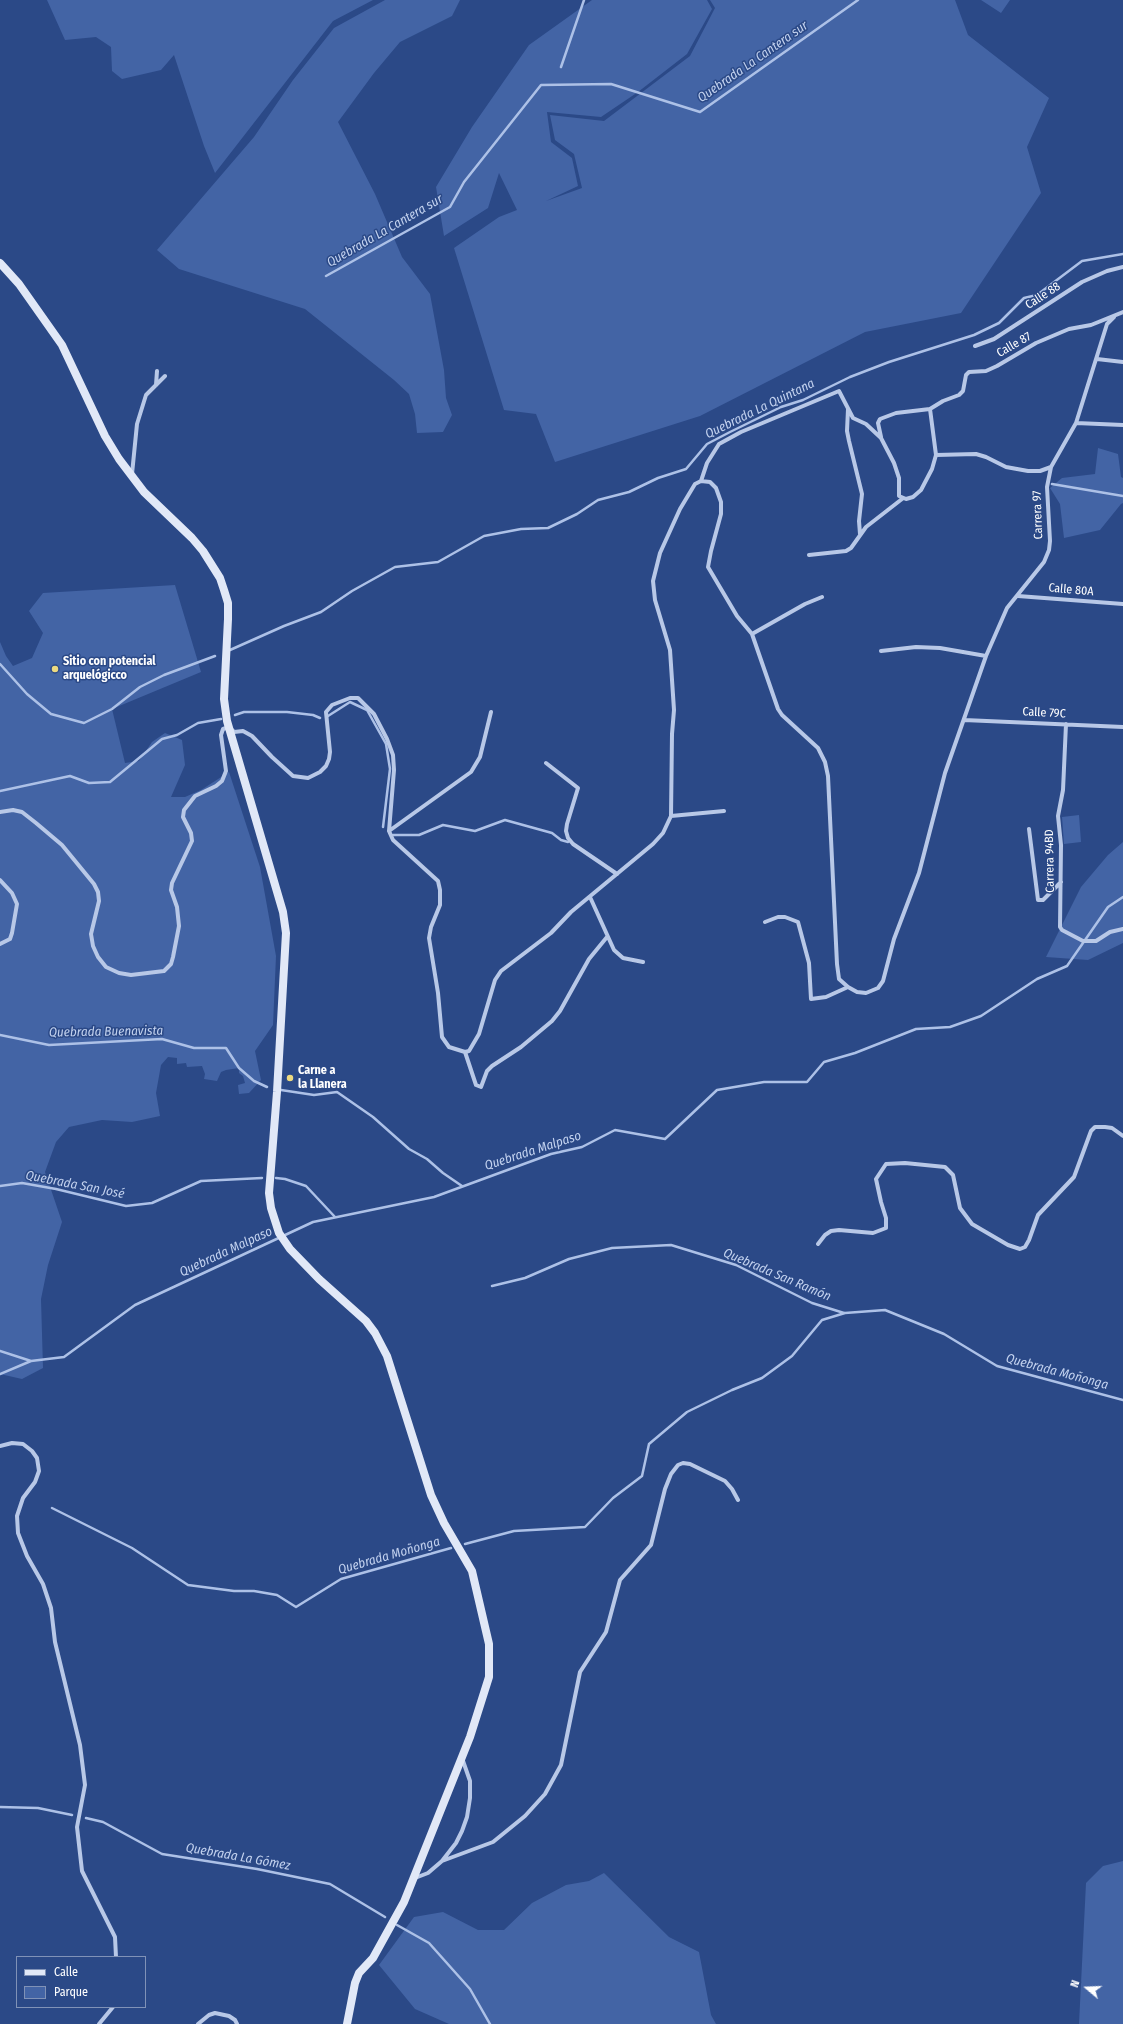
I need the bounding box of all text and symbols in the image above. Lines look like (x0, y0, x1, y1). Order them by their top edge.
water label: Quebrada La Cantera sur (695, 18, 811, 106)
water label: Quebrada La Cantera sur (324, 191, 446, 271)
street label: Calle 88 (1023, 279, 1063, 313)
street label: Calle 87 (994, 329, 1034, 361)
water label: Quebrada La Quintana (703, 376, 817, 442)
street label: Carrera 97 (1030, 490, 1046, 540)
street label: Calle 80A (1048, 581, 1094, 599)
place label: Sitio con potencial arquelógicco (63, 655, 156, 683)
marker: Sitio con potencial arquelógicco (50, 664, 60, 674)
street label: Calle 79C (1022, 705, 1066, 721)
street label: Carrera 94BD (1042, 829, 1058, 893)
water label: Quebrada Buenavista (49, 1023, 163, 1041)
place label: Carne a la Llanera (298, 1064, 347, 1092)
marker: Carne a la Llanera (285, 1073, 295, 1083)
water label: Quebrada Malpaso (483, 1128, 583, 1174)
water label: Quebrada San José (24, 1168, 126, 1202)
water label: Quebrada Malpaso (177, 1224, 275, 1280)
water label: Quebrada San Ramón (721, 1245, 833, 1305)
water label: Quebrada Moñonga (1004, 1351, 1110, 1393)
water label: Quebrada Moñonga (336, 1534, 442, 1578)
water label: Quebrada La Gómez (185, 1840, 291, 1874)
legend (16, 1956, 146, 2008)
text: Calle (54, 1965, 78, 1979)
north arrow (1067, 1968, 1107, 2008)
text: N (1068, 1979, 1082, 1989)
text: Parque (54, 1985, 88, 1999)

